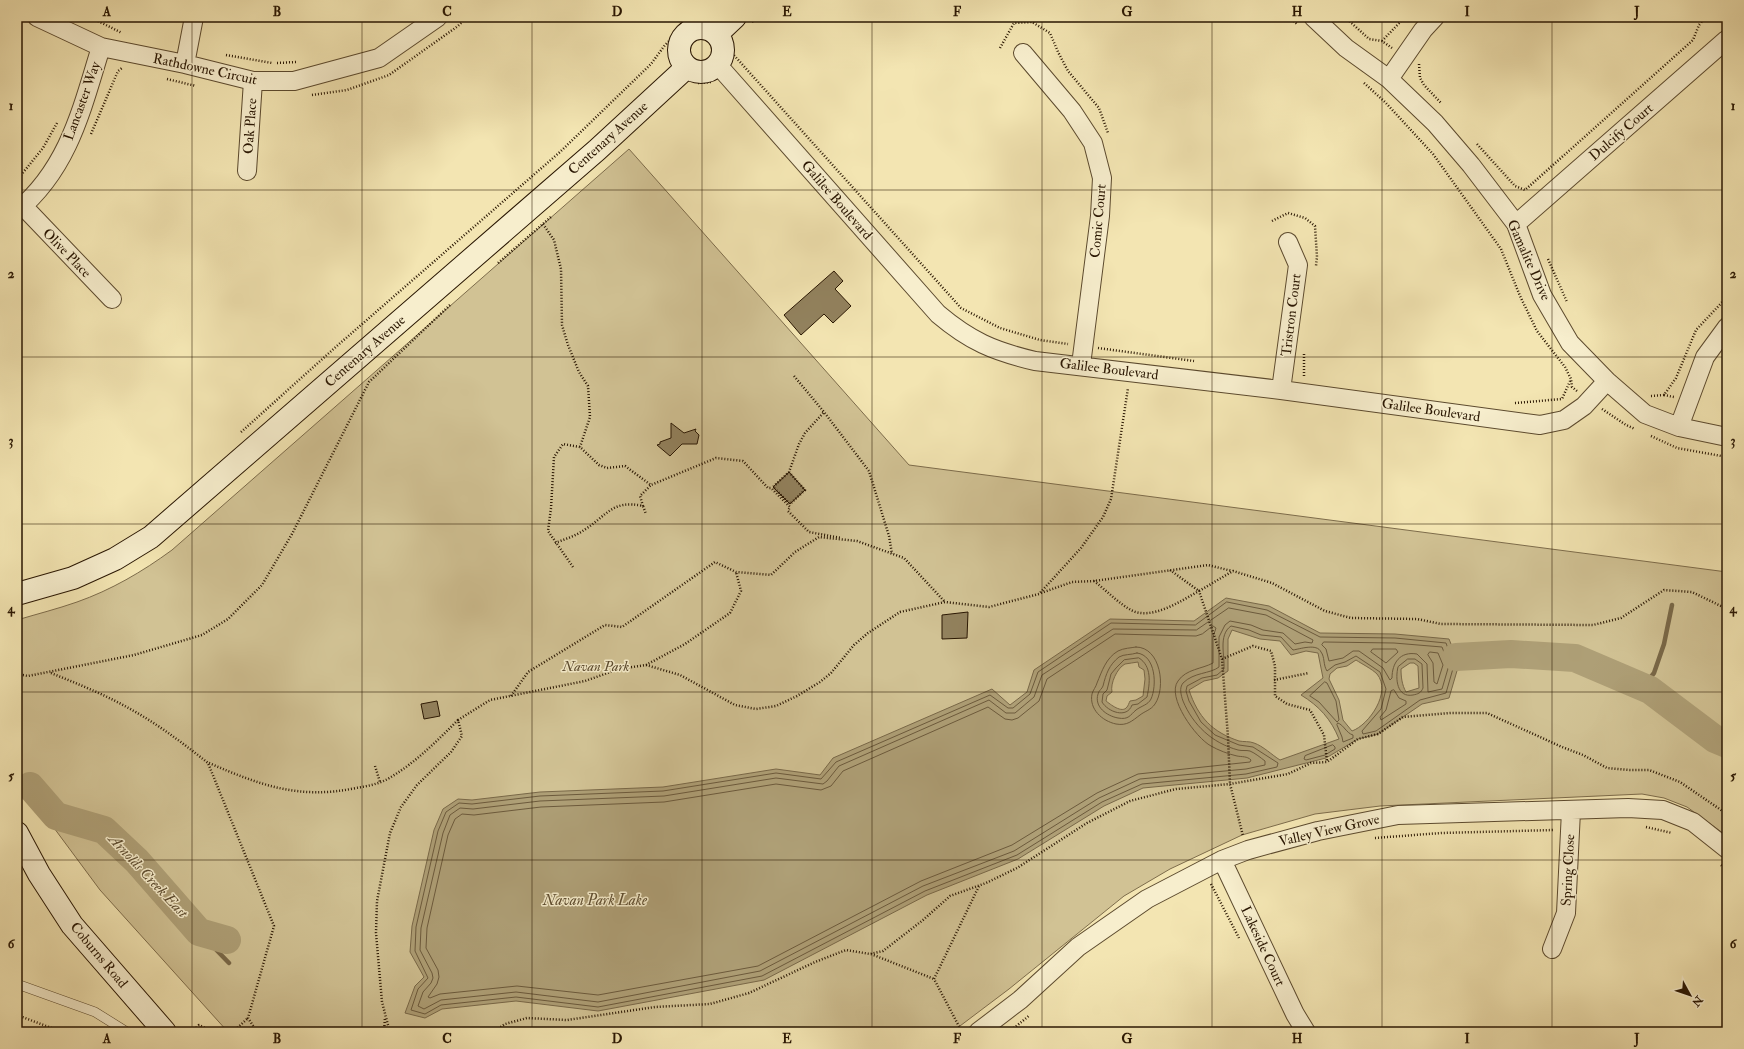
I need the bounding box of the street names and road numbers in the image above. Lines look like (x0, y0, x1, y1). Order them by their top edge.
street label: Rathdowne Circuit (151, 50, 259, 88)
street label: Lancaster Way (60, 58, 105, 143)
street label: Oak Place (240, 97, 260, 154)
street label: Centenary Avenue (565, 98, 652, 179)
street label: Dulcify Court (1586, 99, 1657, 165)
street label: Galilee Boulevard (798, 157, 876, 243)
street label: Comic Court (1086, 183, 1110, 259)
street label: Gamalite Drive (1504, 217, 1554, 303)
street label: Olive Place (39, 225, 95, 281)
street label: Tristron Court (1277, 272, 1305, 357)
street label: Centenary Avenue (321, 311, 410, 391)
street label: Galilee Boulevard (1059, 355, 1159, 384)
street label: Galilee Boulevard (1381, 395, 1481, 425)
street label: Valley View Grove (1277, 810, 1381, 851)
street label: Spring Close (1558, 833, 1579, 906)
street label: Lakeside Court (1237, 903, 1289, 989)
street label: Coburns Road (67, 919, 131, 991)

